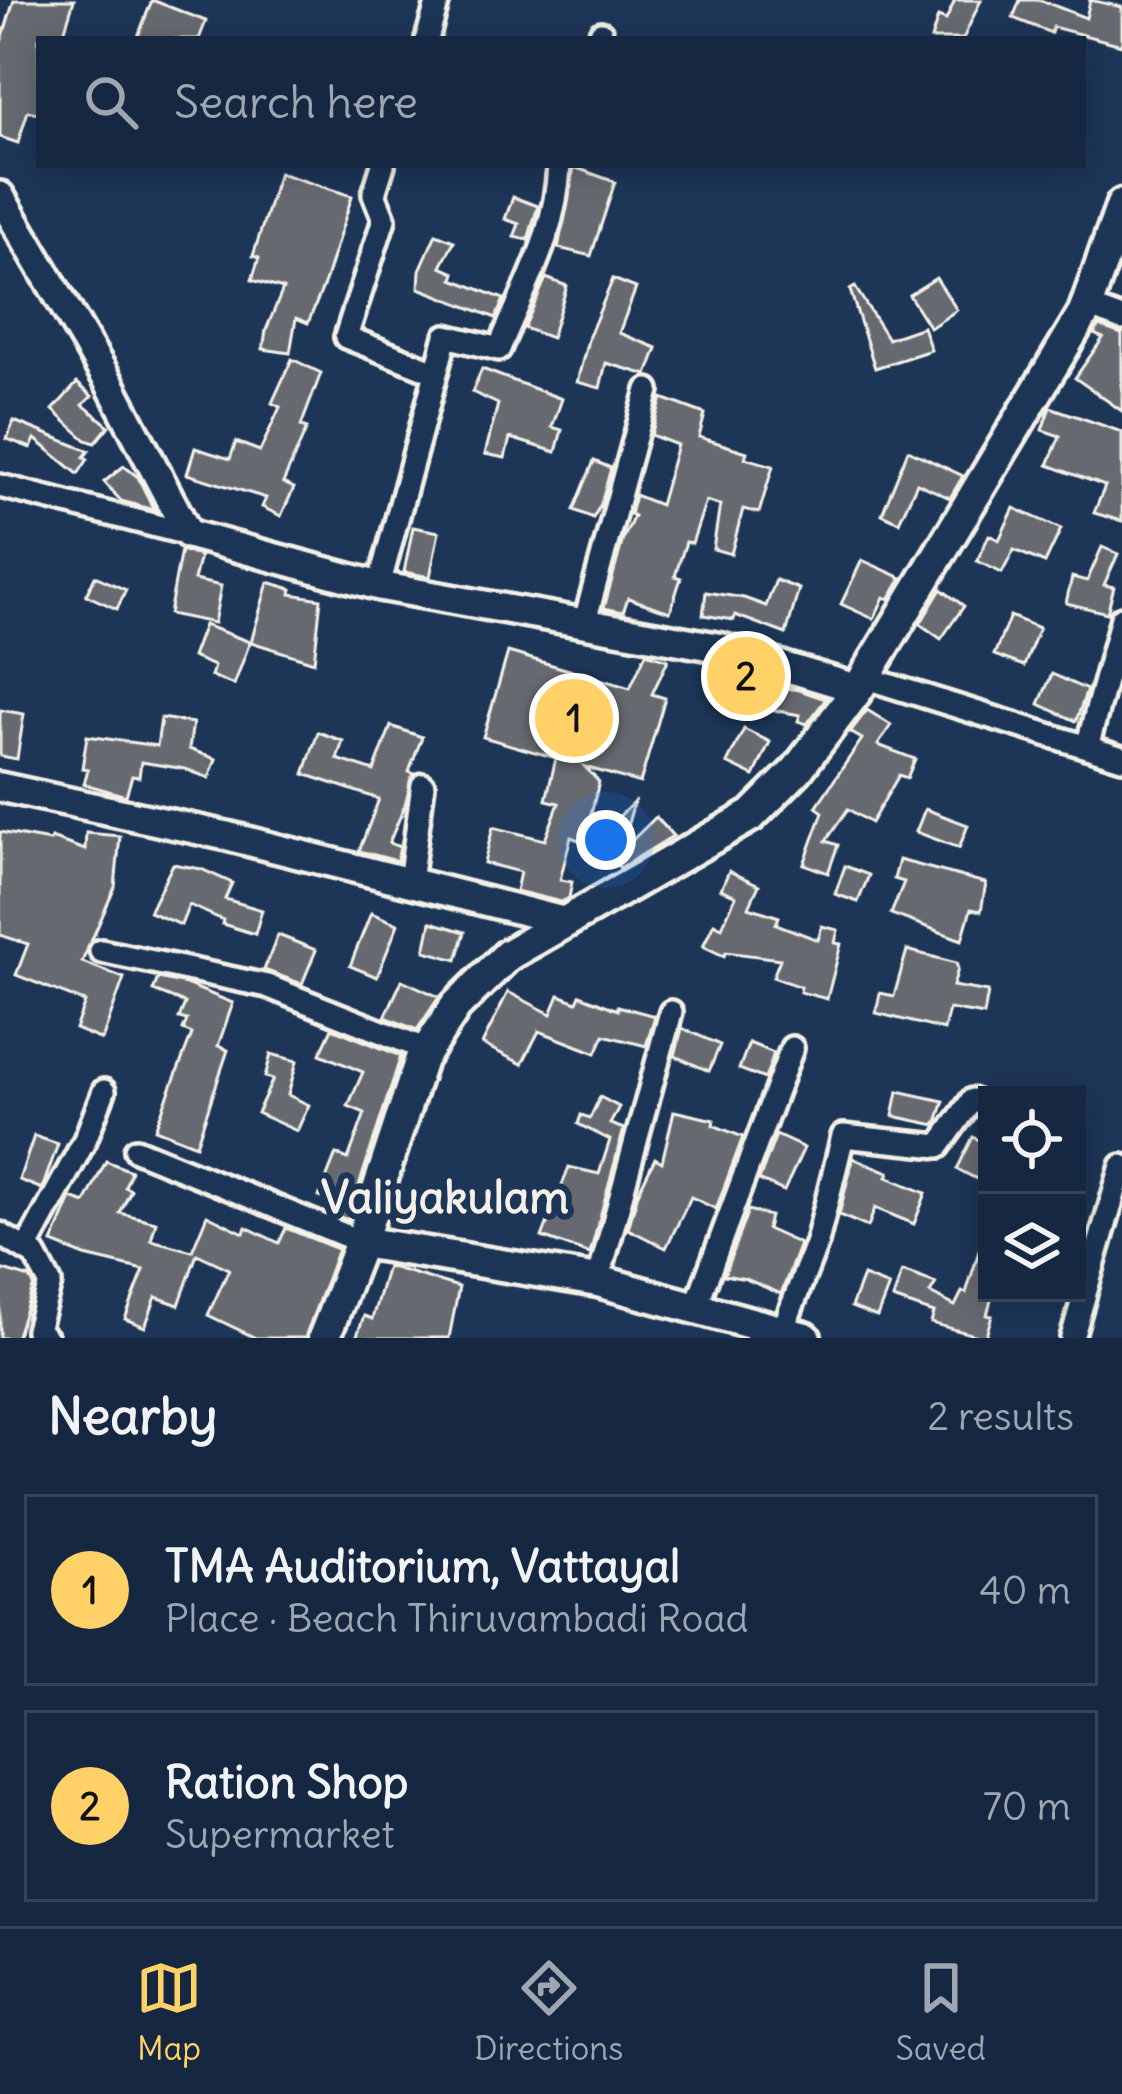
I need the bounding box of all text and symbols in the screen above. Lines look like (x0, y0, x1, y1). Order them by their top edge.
search box (36, 36, 1086, 168)
icon: search (78, 69, 144, 135)
text: Search here (174, 74, 418, 130)
pin: 2 (707, 631, 785, 721)
pin: 1 (535, 673, 613, 763)
your location (576, 810, 636, 870)
map controls (978, 1086, 1086, 1302)
button: locate (978, 1086, 1086, 1194)
district label: Valiyakulam (321, 1169, 569, 1225)
button: layers (978, 1194, 1086, 1302)
text: Nearby (48, 1384, 217, 1448)
text: 2 results (927, 1392, 1074, 1441)
text: TMA Auditorium, Vattayal (165, 1538, 680, 1594)
text: 1 (82, 1566, 98, 1615)
text: 40 m (979, 1566, 1071, 1615)
text: Place · Beach Thiruvambadi Road (165, 1594, 748, 1643)
text: Ration Shop (165, 1754, 408, 1810)
text: 2 (79, 1782, 101, 1831)
text: 70 m (983, 1782, 1071, 1831)
text: Supermarket (165, 1810, 395, 1859)
tab: Map (136, 1955, 202, 2069)
tab: Directions (474, 1955, 623, 2069)
tab: Saved (896, 1955, 986, 2069)

